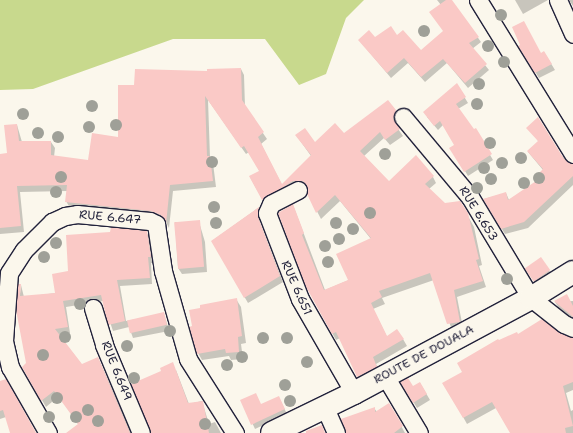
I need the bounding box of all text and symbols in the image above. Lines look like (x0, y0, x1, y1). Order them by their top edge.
street label: RUE 6.653 (456, 184, 500, 244)
street label: RUE 6.647 (78, 208, 142, 228)
street label: RUE 6.651 (278, 259, 314, 317)
street label: ROUTE DE DOUALA (372, 323, 476, 387)
street label: RUE 6.649 (98, 339, 134, 403)

